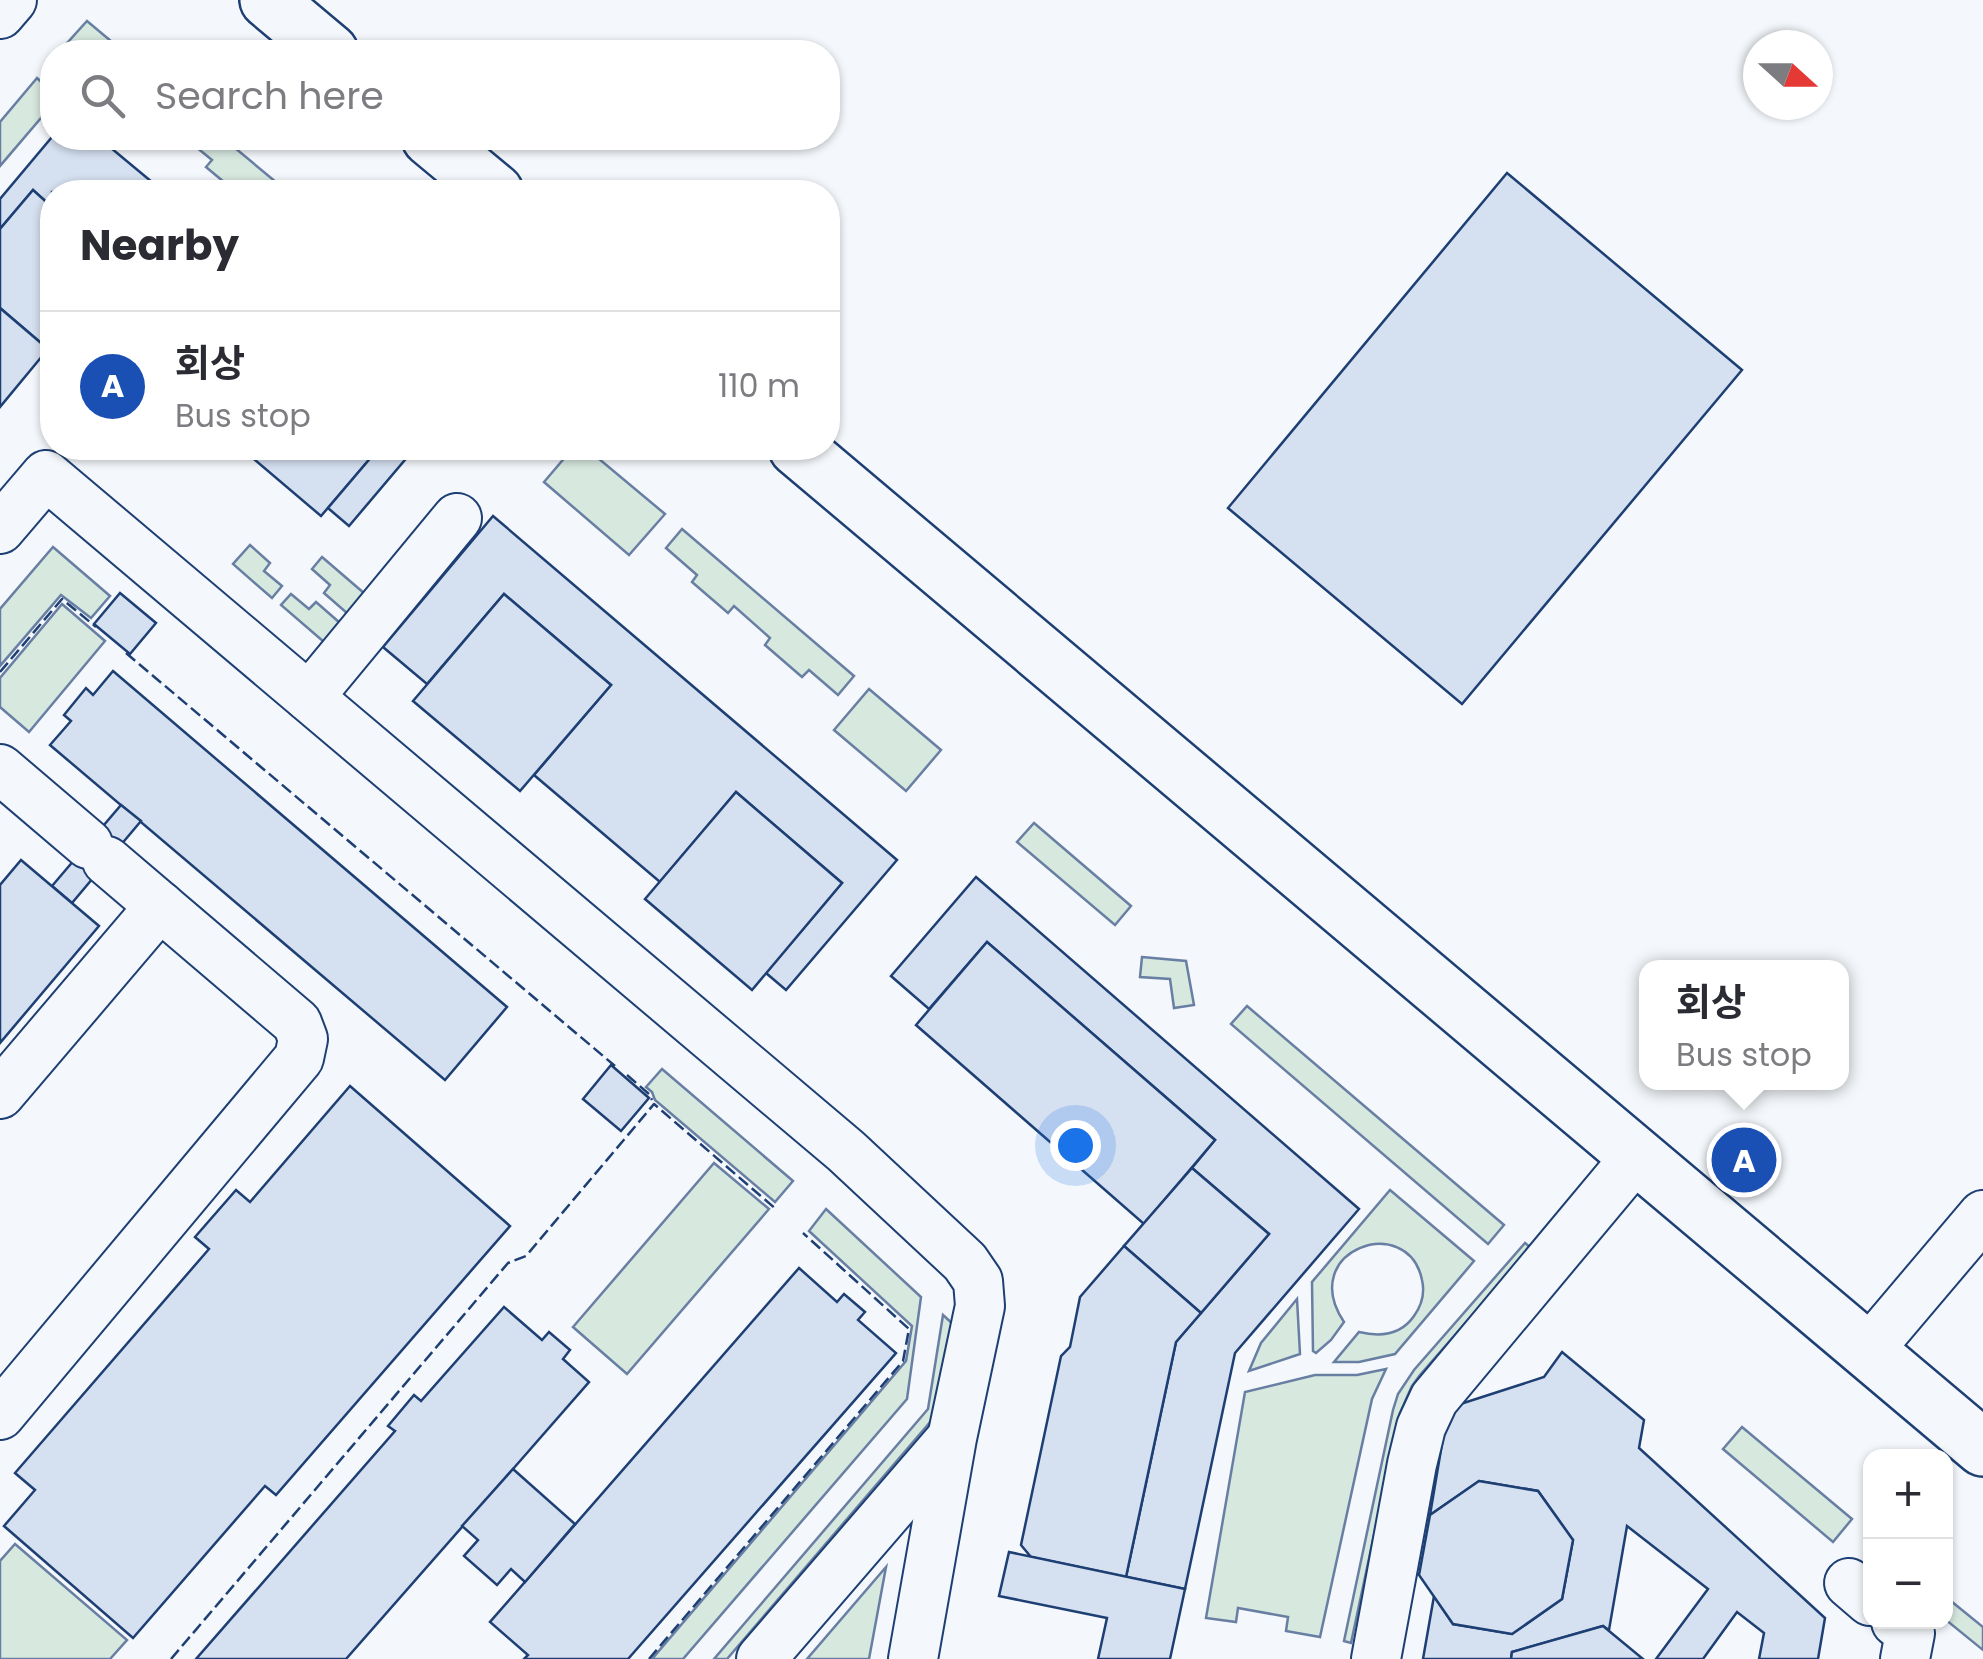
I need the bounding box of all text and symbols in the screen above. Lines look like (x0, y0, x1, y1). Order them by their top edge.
north arrow (1743, 30, 1833, 120)
search box (40, 40, 840, 150)
icon: search (75, 68, 130, 123)
text: Search here (155, 69, 384, 122)
text: Nearby (80, 216, 239, 275)
text: 회상 (175, 337, 245, 390)
text: A (101, 363, 124, 408)
text: 110 m (718, 363, 800, 408)
text: Bus stop (175, 393, 311, 438)
popup (1639, 960, 1849, 1090)
text: 회상 (1676, 976, 1746, 1029)
text: Bus stop (1676, 1032, 1812, 1077)
your location (1050, 1120, 1101, 1171)
pin: A (1712, 1122, 1776, 1198)
map controls (1863, 1449, 1953, 1629)
button: + (1863, 1449, 1953, 1539)
button: − (1863, 1539, 1953, 1629)

